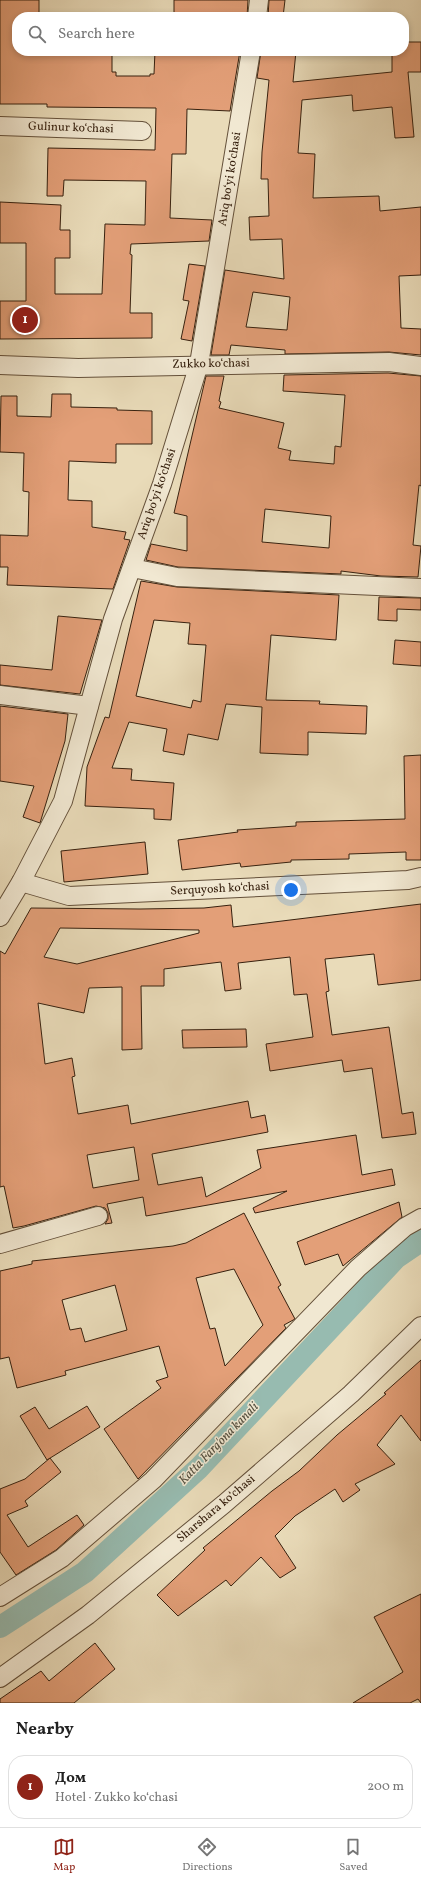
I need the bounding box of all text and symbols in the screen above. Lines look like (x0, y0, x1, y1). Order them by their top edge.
search box (12, 12, 409, 56)
icon: search (26, 23, 48, 45)
text: Search here (58, 24, 135, 45)
street label: Gulinur koʻchasi (28, 119, 114, 138)
street label: Ariq boʻyi koʻchasi (215, 130, 245, 227)
pin: 1 (12, 305, 38, 335)
street label: Zukko koʻchasi (172, 355, 250, 373)
street label: Ariq boʻyi koʻchasi (134, 446, 180, 542)
street label: Serquyosh koʻchasi (170, 878, 270, 900)
your location (281, 880, 301, 900)
water label: Katta Farg'ona kanali (175, 1398, 264, 1489)
street label: Sharshara koʻchasi (173, 1471, 259, 1547)
text: Nearby (16, 1718, 74, 1741)
text: Дом (55, 1768, 86, 1789)
text: 1 (27, 1778, 33, 1796)
text: 200 m (367, 1778, 404, 1796)
text: Hotel · Zukko koʻchasi (55, 1789, 178, 1807)
tab: Map (53, 1836, 75, 1875)
tab: Directions (182, 1836, 233, 1875)
tab: Saved (339, 1836, 368, 1875)

